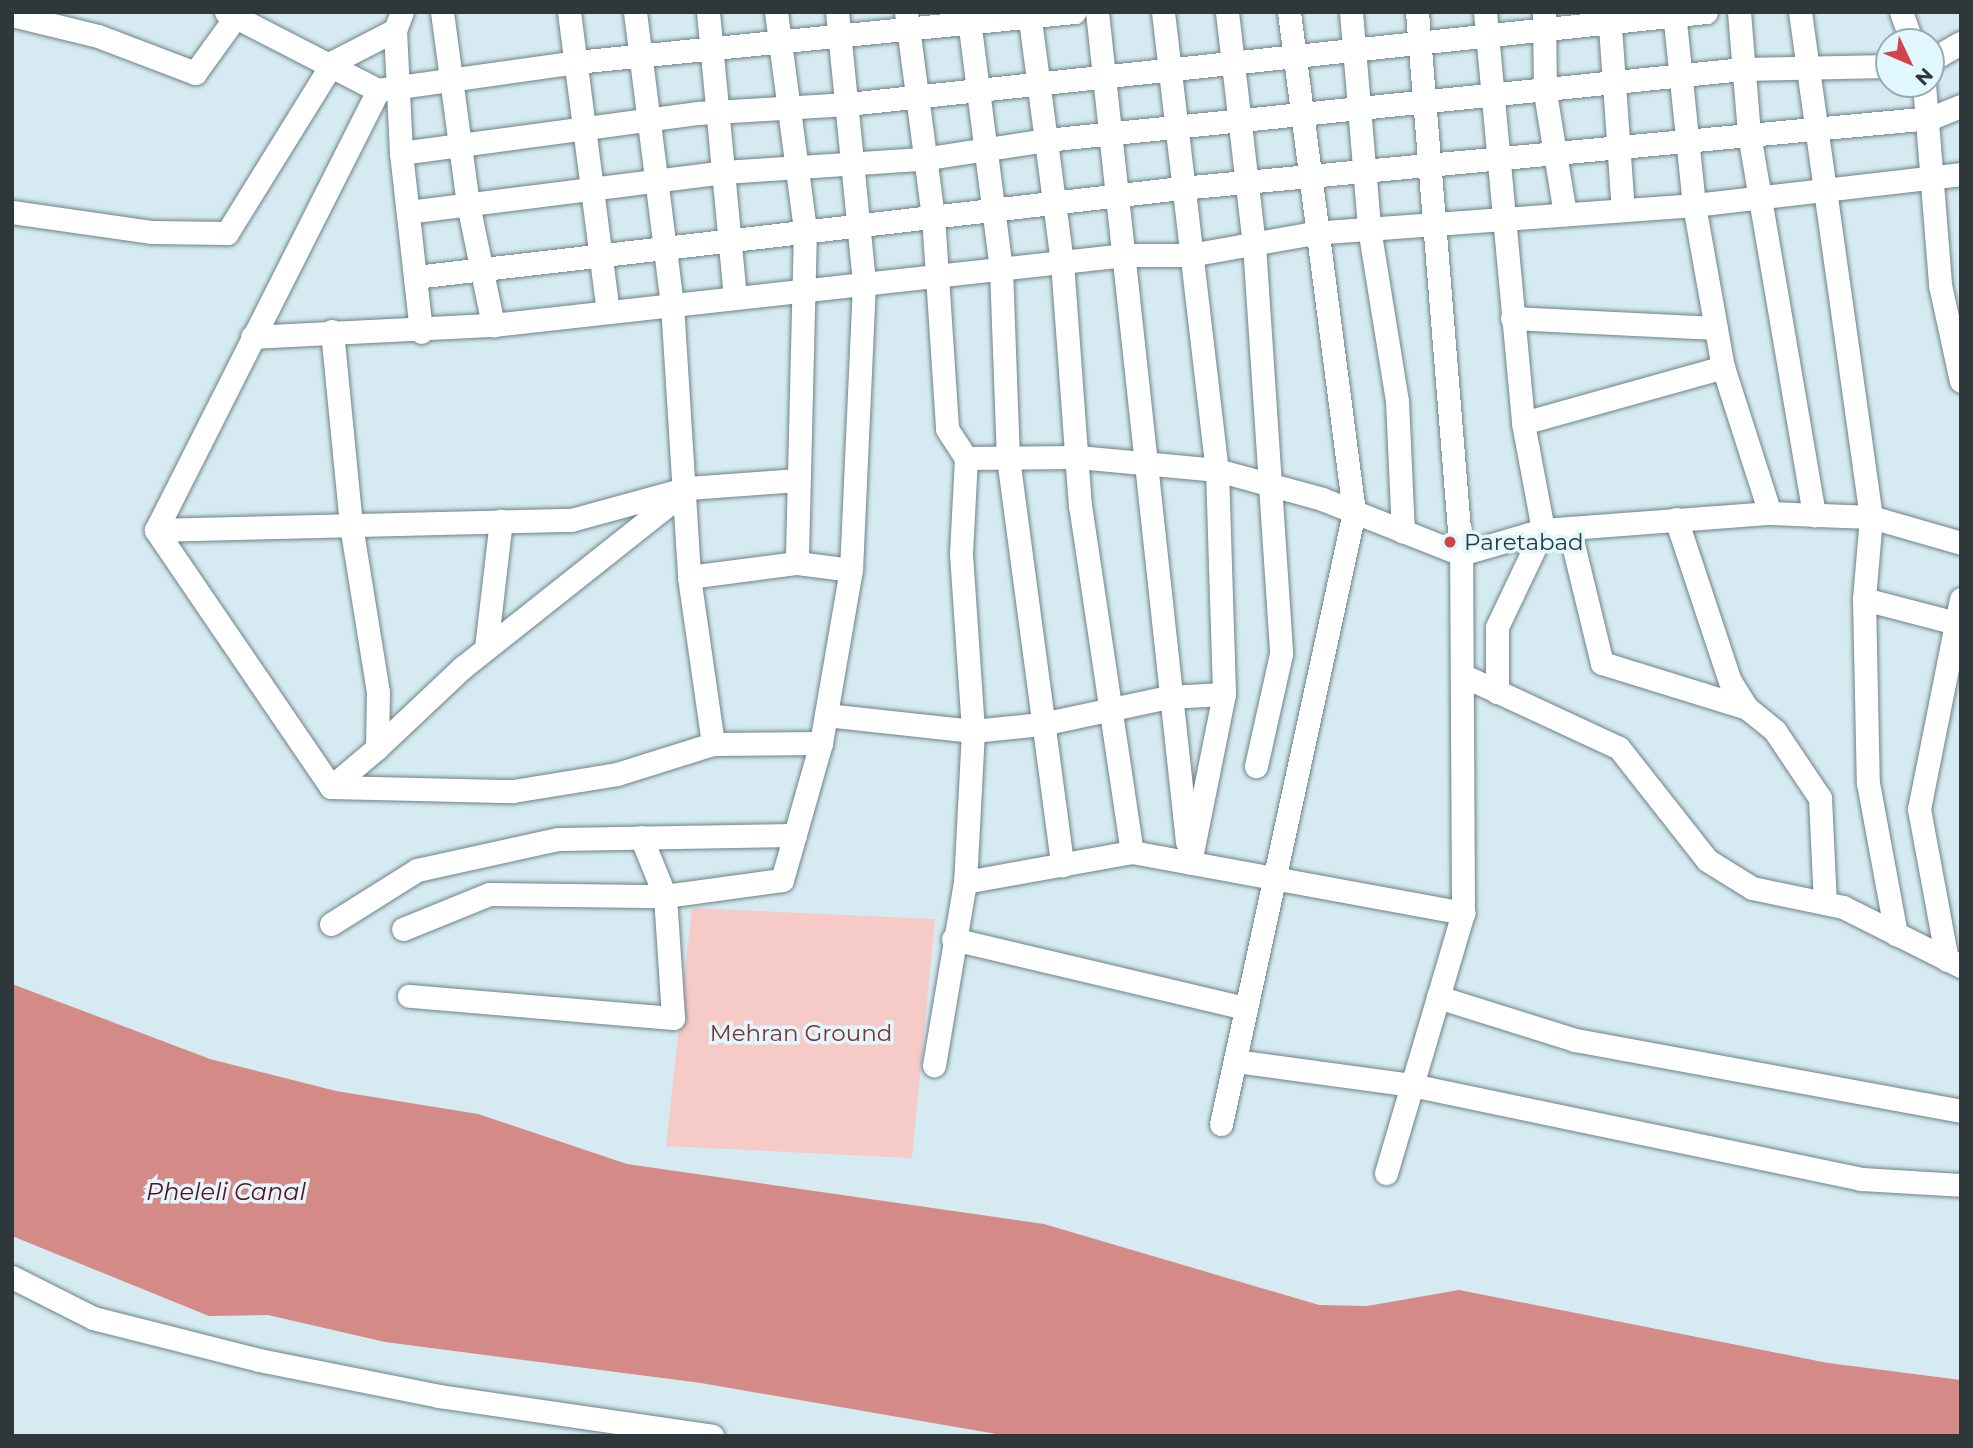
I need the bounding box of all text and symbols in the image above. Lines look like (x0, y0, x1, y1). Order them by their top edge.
north arrow (1875, 28, 1945, 98)
text: N (1910, 63, 1938, 90)
place label: Paretabad (1464, 528, 1584, 556)
marker: Paretabad (1442, 534, 1458, 550)
park label: Mehran Ground (710, 1019, 892, 1047)
water label: Pheleli Canal (146, 1178, 306, 1206)

